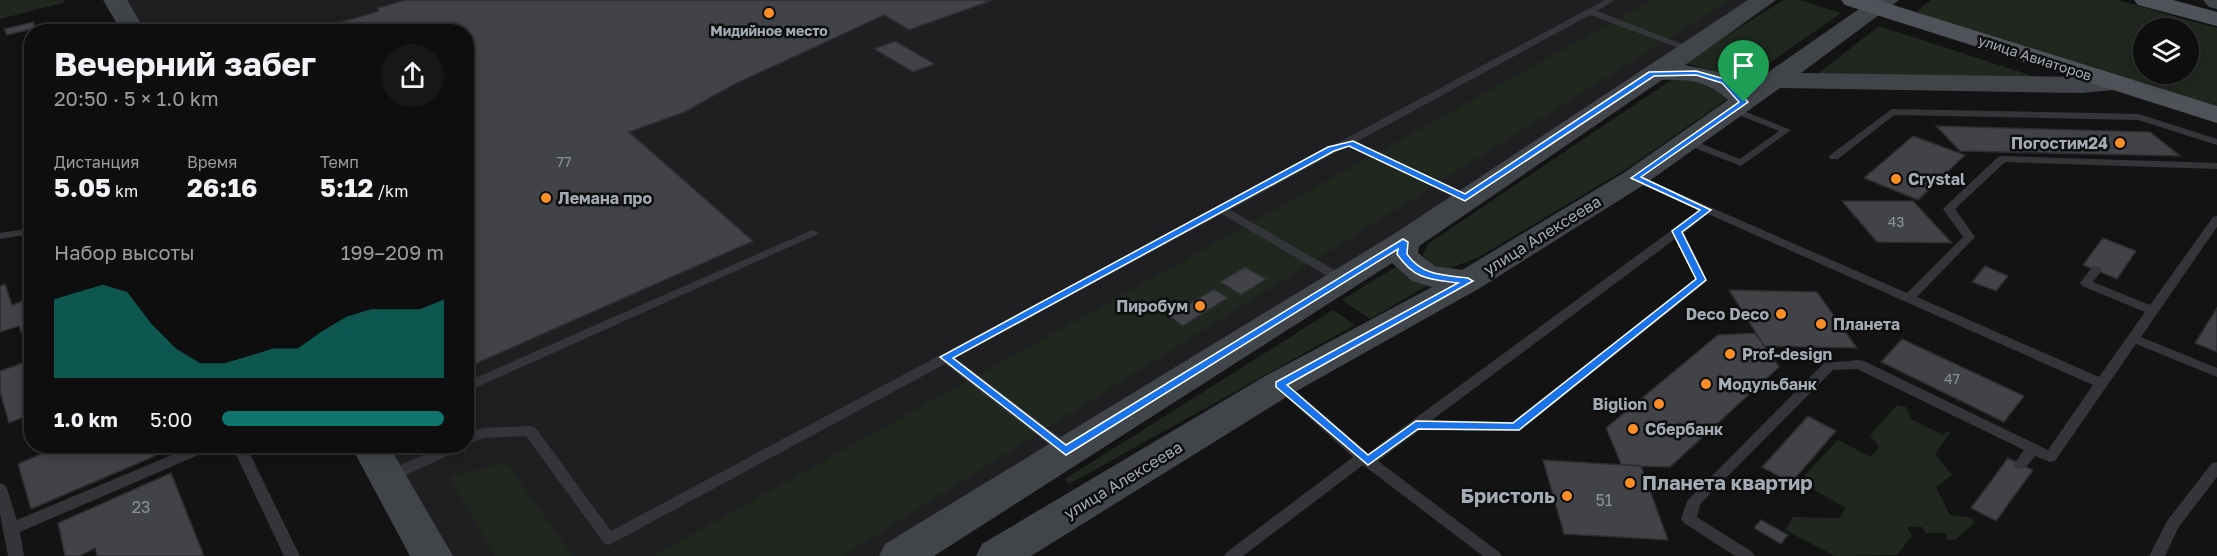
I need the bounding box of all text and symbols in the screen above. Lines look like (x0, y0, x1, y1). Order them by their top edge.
marker: Мидийное место (762, 6, 776, 20)
map controls (2133, 18, 2199, 84)
button: layers (2133, 18, 2199, 84)
place label: Мидийное место (710, 22, 828, 39)
street label: улица Авиаторов (1976, 31, 2094, 84)
pin (1718, 40, 1769, 102)
text: Вечерний забег (54, 44, 316, 83)
button: share (381, 44, 444, 107)
icon: arrive (1727, 49, 1760, 82)
text: 20:50 · 5 × 1.0 km (54, 86, 219, 110)
place label: Погостим24 (2011, 133, 2108, 153)
marker: Погостим24 (2113, 136, 2127, 150)
text: Дистанция (54, 152, 139, 172)
text: Время (187, 152, 237, 172)
text: Темп (320, 152, 359, 172)
house number: 77 (557, 153, 571, 170)
place label: Crystal (1908, 169, 1966, 189)
text: 5.05 (54, 172, 111, 203)
text: 26:16 (187, 172, 258, 203)
text: 5:12 (320, 172, 373, 203)
marker: Crystal (1889, 172, 1903, 186)
text: km (111, 181, 138, 201)
text: /km (373, 181, 408, 201)
place label: Лемана про (558, 188, 652, 208)
marker: Лемана про (539, 191, 553, 205)
street label: улица Алексеева (1480, 191, 1604, 279)
house number: 43 (1888, 213, 1904, 230)
text: Набор высоты (54, 240, 195, 264)
text: 199–209 m (341, 240, 444, 264)
place label: Пиробум (1116, 296, 1188, 316)
marker: Пиробум (1193, 299, 1207, 313)
place label: Deco Deco (1686, 304, 1769, 324)
marker: Deco Deco (1774, 307, 1788, 321)
place label: Планета (1833, 314, 1900, 334)
marker: Планета (1814, 317, 1828, 331)
place label: Prof-design (1742, 344, 1832, 364)
marker: Prof-design (1723, 347, 1737, 361)
house number: 47 (1944, 370, 1960, 387)
place label: Модульбанк (1718, 374, 1818, 394)
marker: Модульбанк (1699, 377, 1713, 391)
place label: Biglion (1592, 394, 1647, 414)
marker: Biglion (1652, 397, 1666, 411)
text: 1.0 km (54, 407, 118, 431)
text: 5:00 (150, 407, 192, 431)
place label: Сбербанк (1645, 419, 1724, 439)
marker: Сбербанк (1626, 422, 1640, 436)
street label: улица Алексеева (1060, 437, 1186, 523)
place label: Планета квартир (1642, 470, 1813, 494)
marker: Планета квартир (1623, 476, 1637, 490)
place label: Бристоль (1460, 483, 1555, 507)
marker: Бристоль (1560, 489, 1574, 503)
house number: 51 (1595, 490, 1613, 510)
house number: 23 (132, 497, 150, 517)

